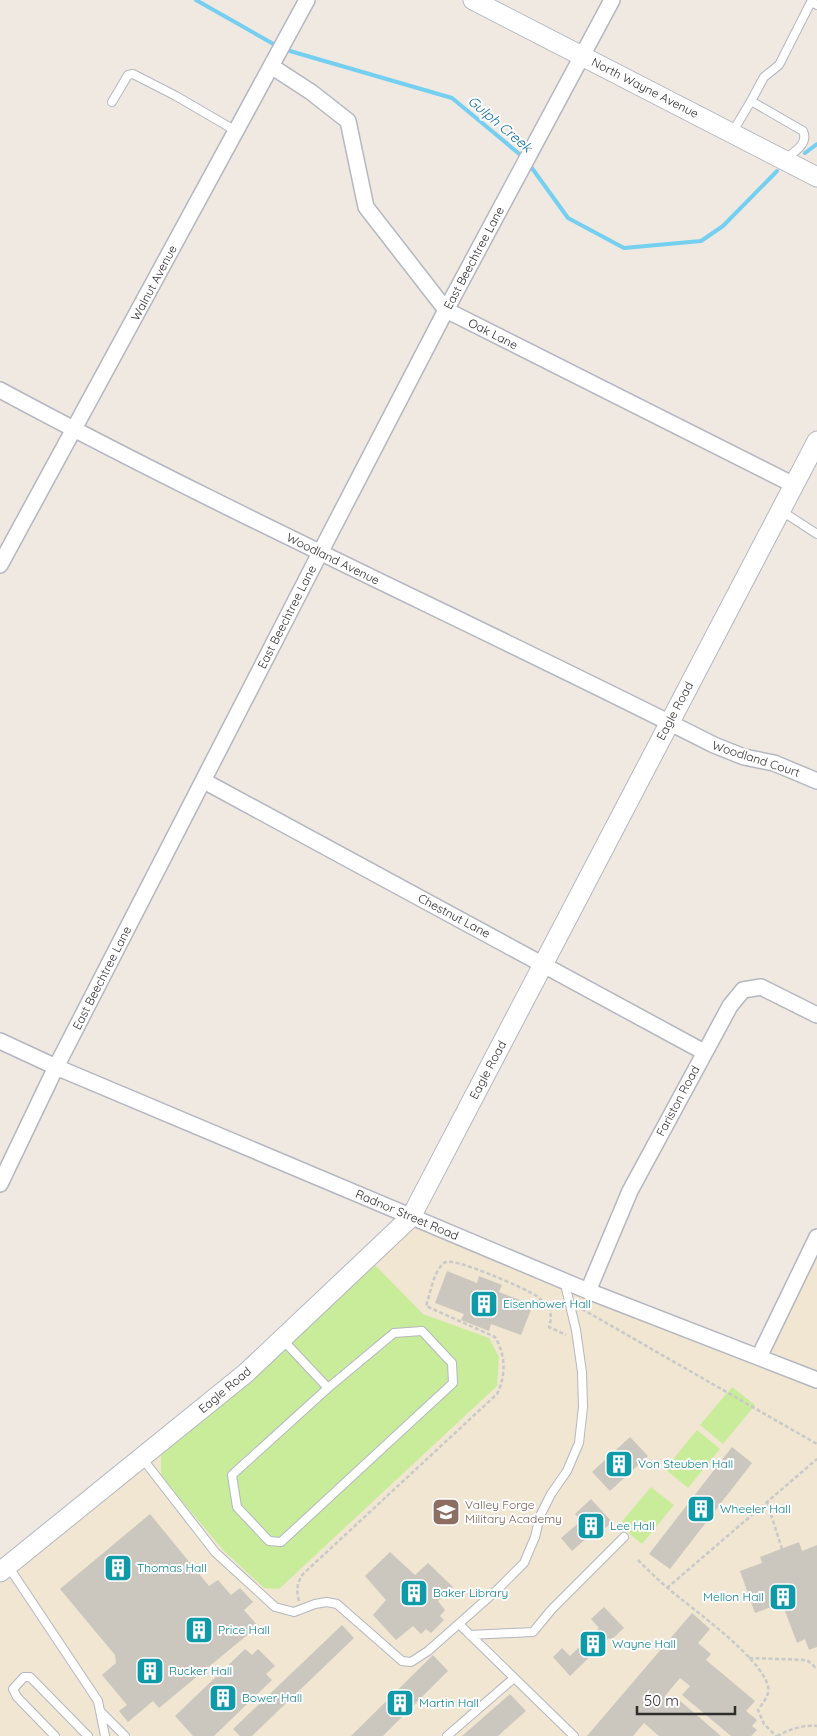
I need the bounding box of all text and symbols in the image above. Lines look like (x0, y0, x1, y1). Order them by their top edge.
street label: North Wayne Avenue (589, 54, 702, 121)
water label: Gulph Creek (464, 92, 537, 157)
street label: East Beechtree Lane (440, 204, 507, 312)
street label: Walnut Avenue (127, 242, 180, 323)
street label: Oak Lane (466, 315, 521, 352)
street label: Woodland Avenue (284, 530, 382, 588)
street label: East Beechtree Lane (254, 562, 319, 671)
street label: Eagle Road (653, 679, 696, 743)
street label: Woodland Court (710, 737, 802, 780)
street label: Chestnut Lane (416, 890, 493, 941)
street label: East Beechtree Lane (69, 923, 134, 1032)
street label: Eagle Road (466, 1038, 509, 1102)
street label: Fariston Road (653, 1063, 702, 1139)
street label: Radnor Street Road (353, 1186, 461, 1243)
building icon: Eisenhower Hall (469, 1289, 499, 1319)
place label: Eisenhower Hall (503, 1296, 591, 1311)
street label: Eagle Road (195, 1363, 254, 1416)
building icon: Von Steuben Hall (604, 1449, 634, 1479)
place label: Von Steuben Hall (638, 1456, 733, 1471)
building icon: Wheeler Hall (686, 1494, 716, 1524)
school or university icon: Valley Forge Military Academy (431, 1497, 461, 1527)
place label: Valley Forge Military Academy (465, 1497, 562, 1526)
place label: Wheeler Hall (720, 1501, 791, 1516)
building icon: Lee Hall (576, 1511, 606, 1541)
place label: Lee Hall (610, 1518, 655, 1533)
building icon: Thomas Hall (103, 1553, 133, 1583)
place label: Thomas Hall (137, 1560, 207, 1575)
building icon: Baker Library (399, 1578, 429, 1608)
building icon: Mellon Hall (768, 1582, 798, 1612)
place label: Baker Library (433, 1585, 508, 1600)
place label: Mellon Hall (703, 1589, 764, 1604)
building icon: Price Hall (184, 1615, 214, 1645)
place label: Price Hall (218, 1622, 270, 1637)
building icon: Wayne Hall (578, 1629, 608, 1659)
place label: Wayne Hall (612, 1636, 676, 1651)
building icon: Rucker Hall (135, 1656, 165, 1686)
place label: Rucker Hall (169, 1663, 232, 1678)
building icon: Bower Hall (208, 1683, 238, 1713)
scale bar (637, 1684, 734, 1716)
building icon: Martin Hall (385, 1688, 415, 1718)
place label: Bower Hall (242, 1690, 302, 1705)
text: 50 m (644, 1691, 679, 1710)
place label: Martin Hall (419, 1695, 479, 1710)

